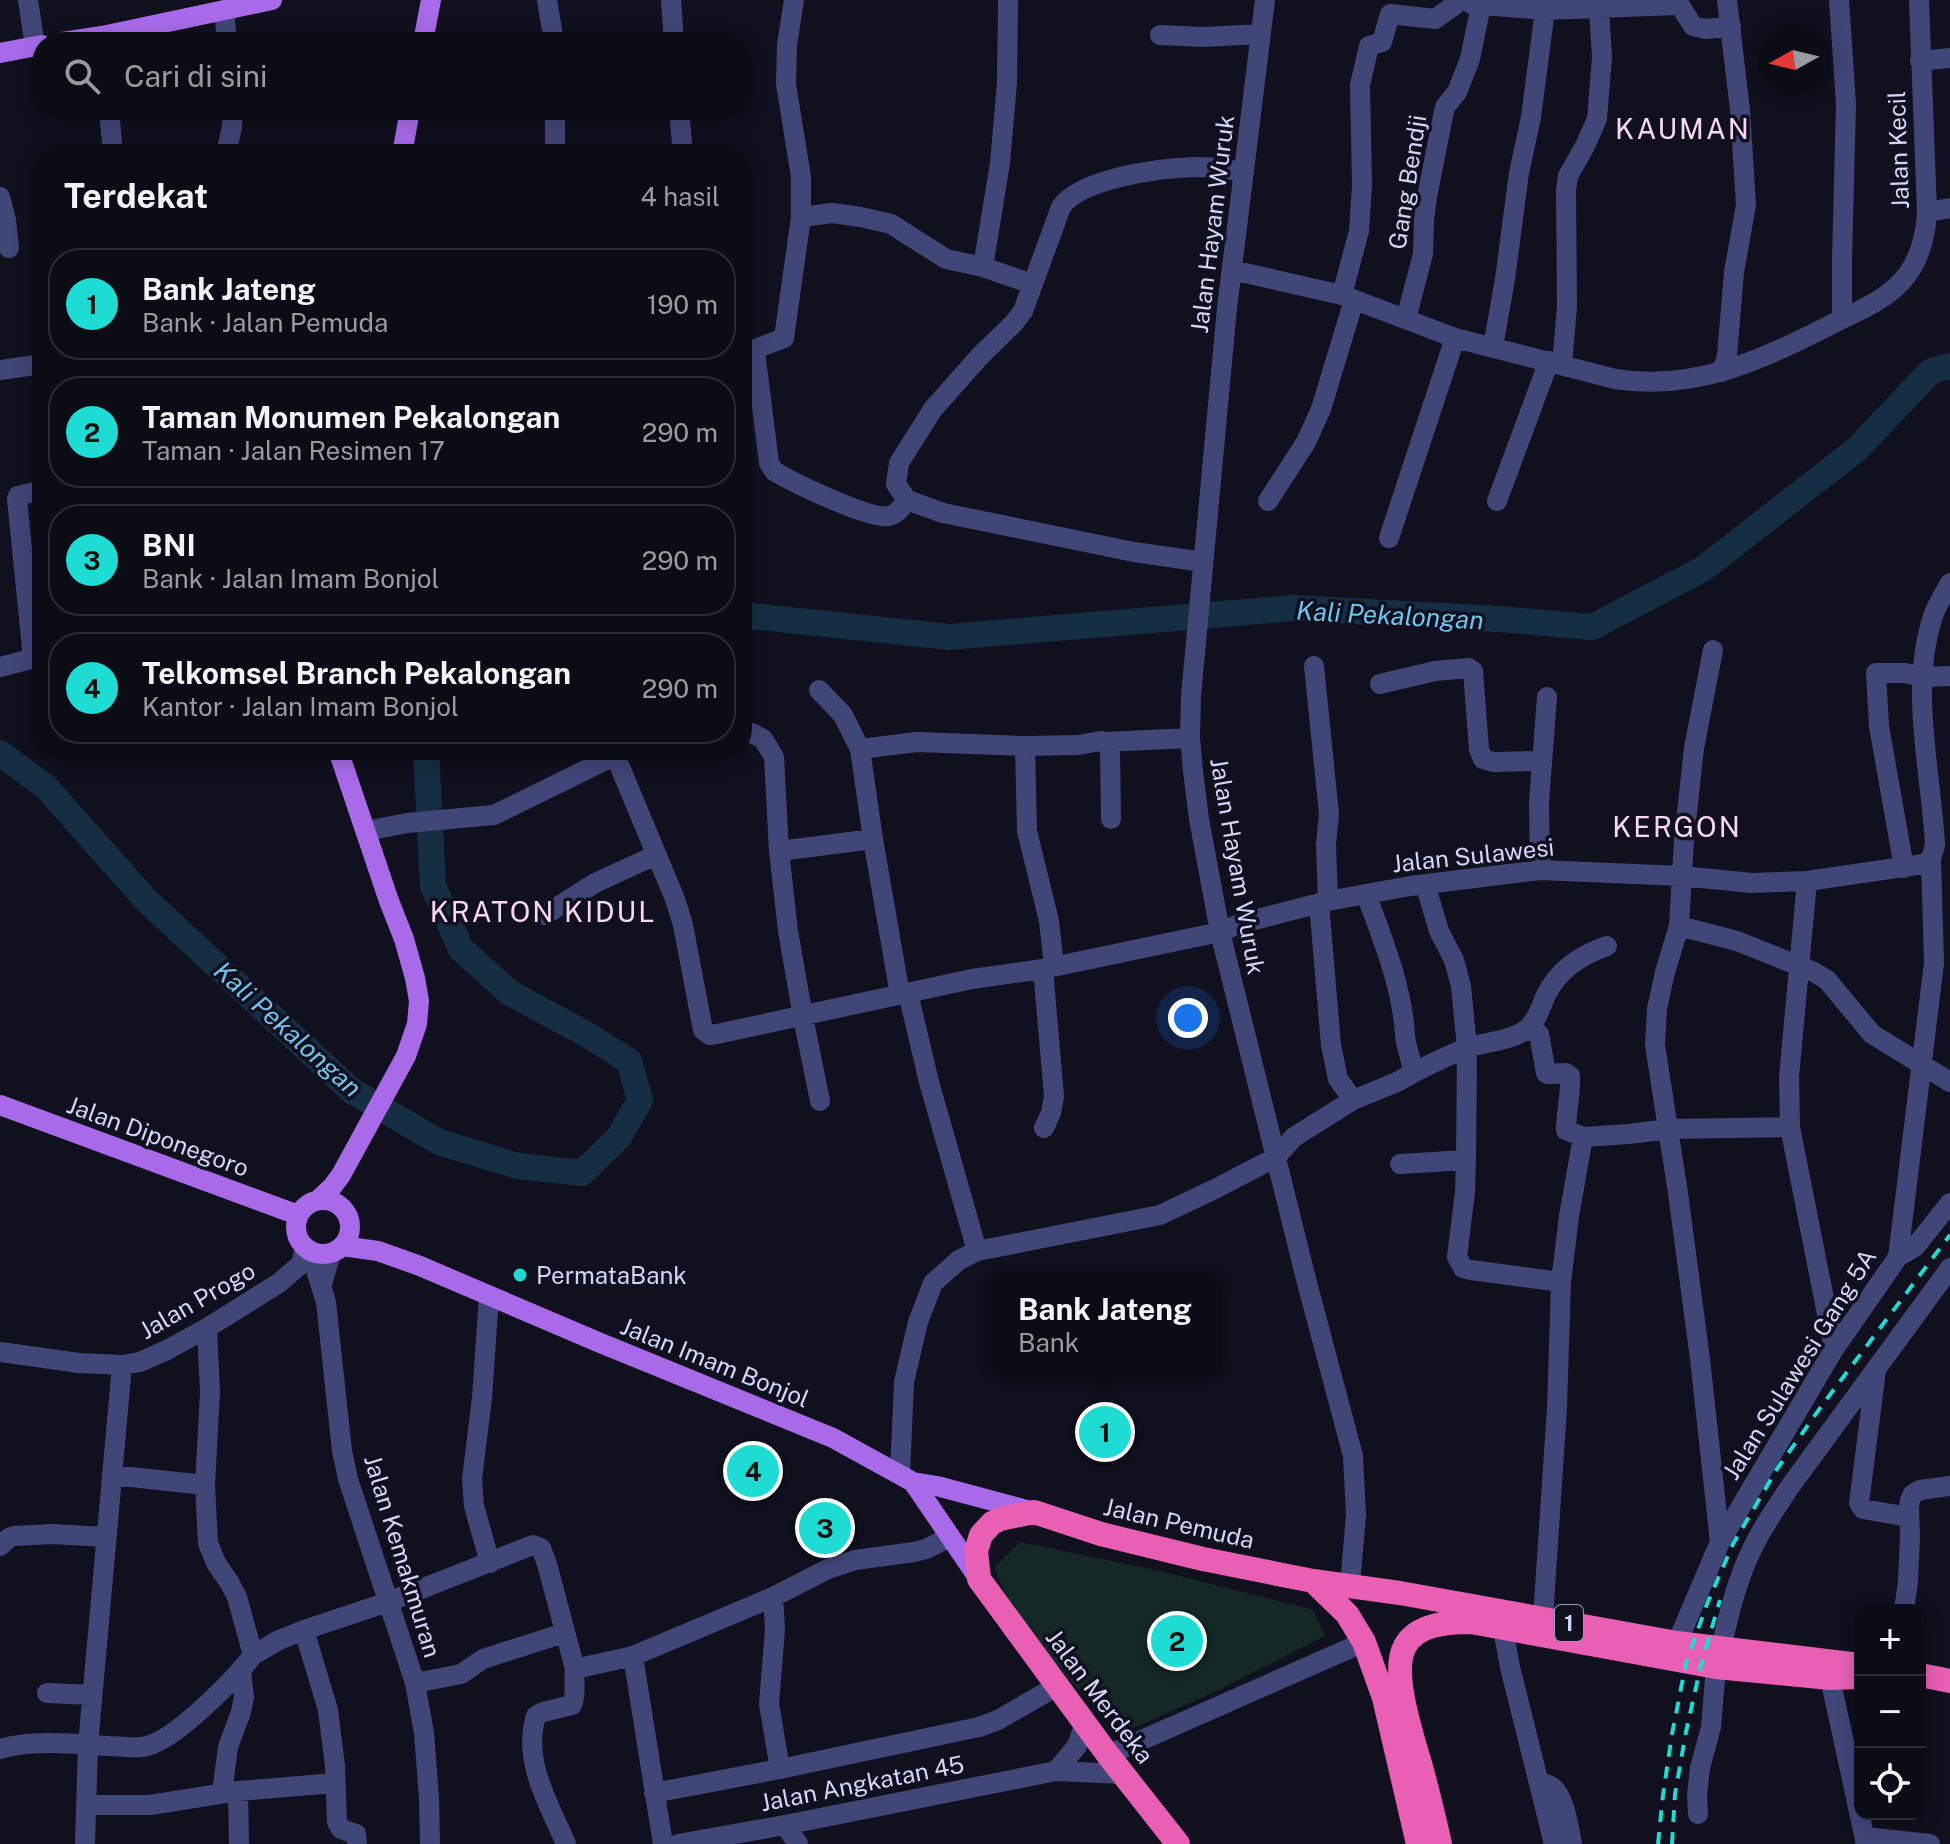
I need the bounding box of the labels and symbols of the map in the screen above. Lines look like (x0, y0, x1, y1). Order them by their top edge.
north arrow (1758, 24, 1830, 96)
street label: Jalan Kecil (1882, 90, 1914, 210)
district label: KAUMAN (1615, 112, 1751, 145)
street label: Jalan Hayam Wuruk (1185, 113, 1239, 335)
street label: Gang Bendji (1383, 113, 1431, 251)
water label: Kali Pekalongan (1296, 595, 1484, 635)
street label: Jalan Hayam Wuruk (1205, 755, 1271, 977)
district label: KERGON (1612, 810, 1742, 843)
street label: Jalan Sulawesi (1390, 833, 1556, 877)
district label: KRATON KIDUL (430, 895, 656, 928)
water label: Kali Pekalongan (208, 955, 368, 1103)
your location (1168, 998, 1208, 1038)
street label: Jalan Diponegoro (63, 1090, 253, 1182)
street label: Jalan Sulawesi Gang 5A (1716, 1243, 1882, 1485)
street label: Jalan Progo (134, 1256, 260, 1344)
place label: PermataBank (536, 1261, 687, 1289)
marker: PermataBank (511, 1266, 529, 1284)
street label: Jalan Imam Bonjol (617, 1311, 813, 1413)
pin: 1 (1079, 1402, 1131, 1462)
pin: 4 (727, 1441, 779, 1501)
street label: Jalan Kemakmuran (359, 1451, 447, 1661)
street label: Jalan Pemuda (1101, 1492, 1257, 1554)
pin: 3 (799, 1498, 851, 1558)
road number: 1 (1555, 1605, 1583, 1641)
pin: 2 (1151, 1611, 1203, 1671)
street label: Jalan Merdeka (1040, 1623, 1160, 1769)
street label: Jalan Angkatan 45 (758, 1750, 966, 1816)

